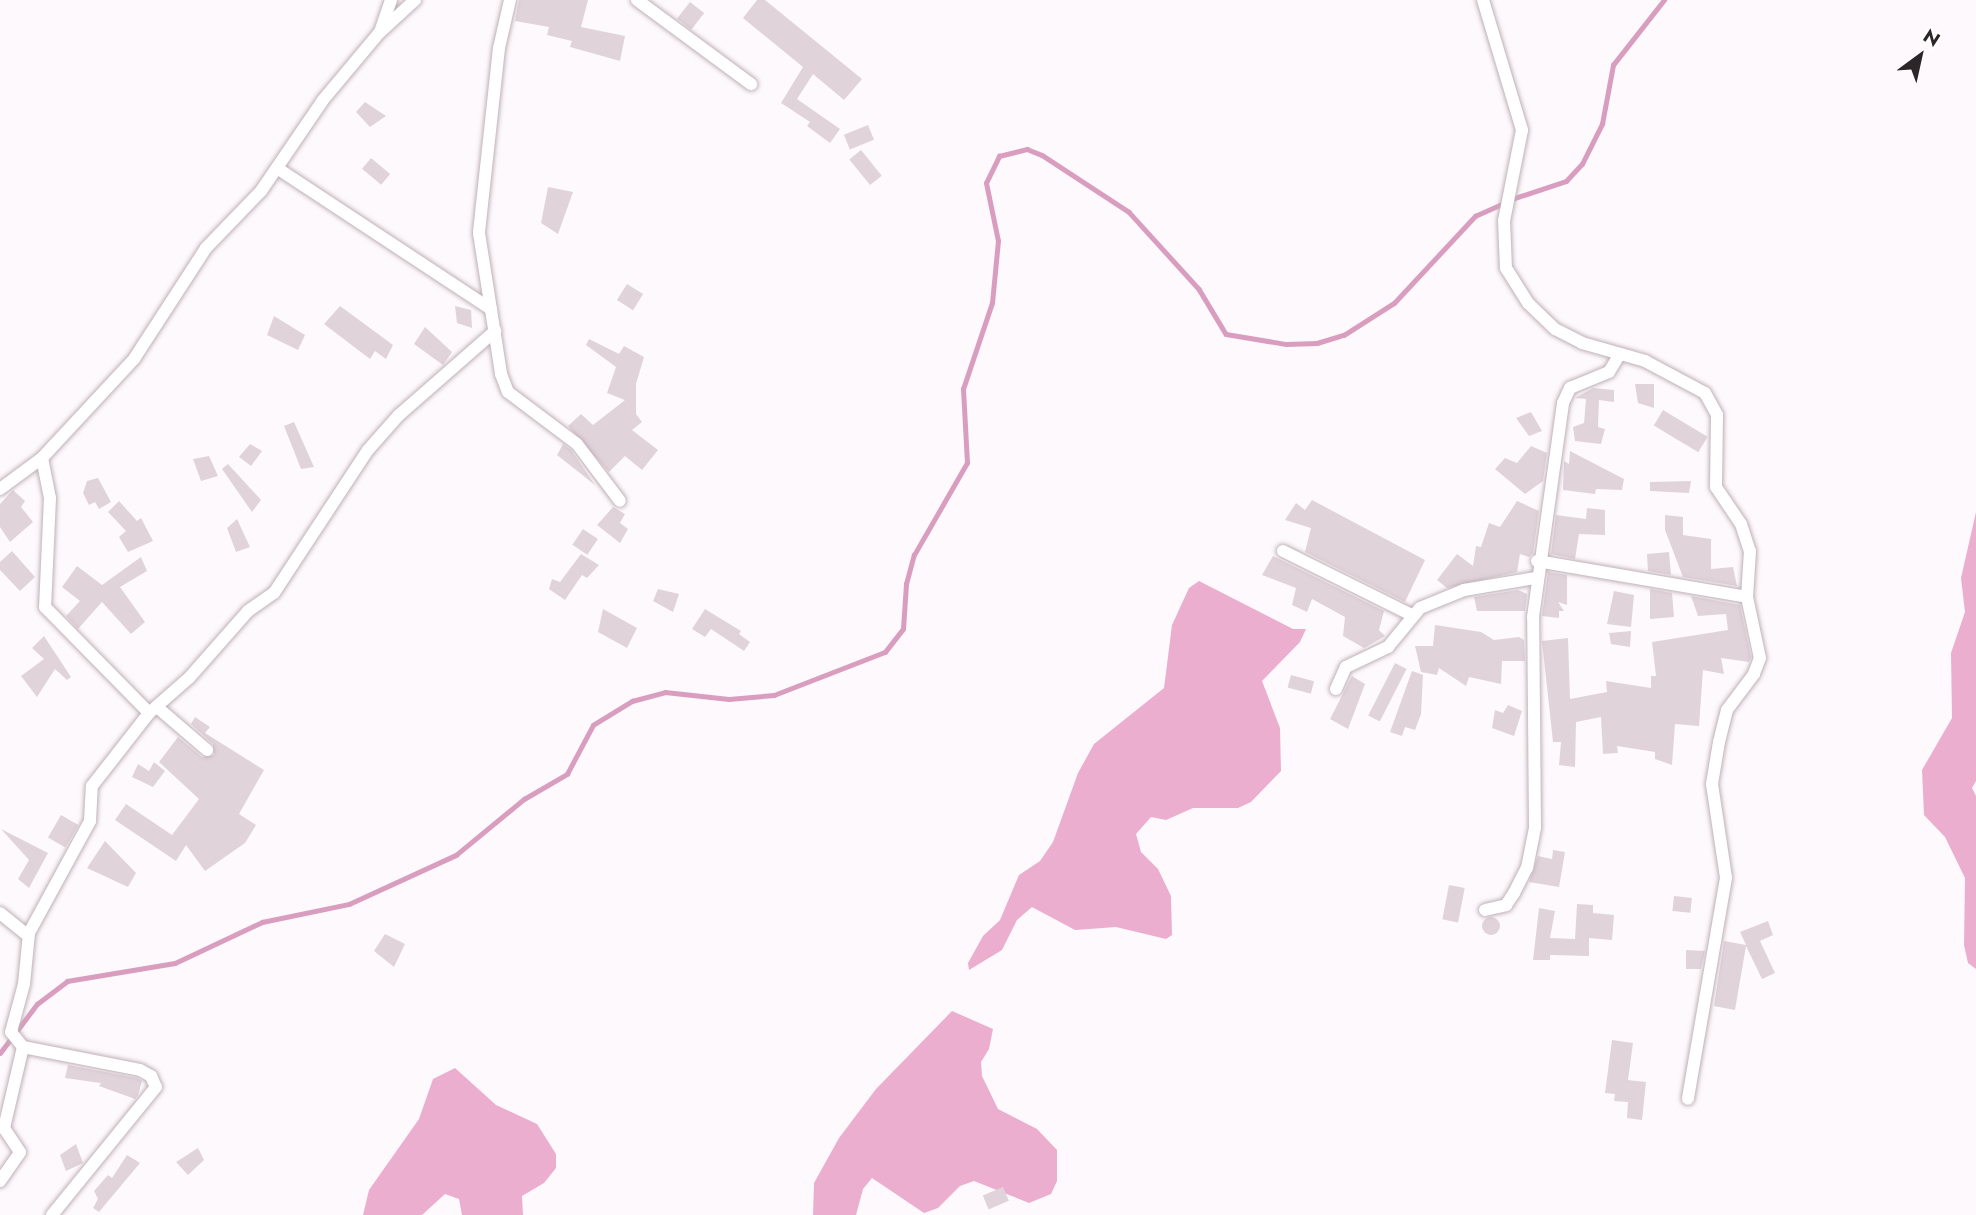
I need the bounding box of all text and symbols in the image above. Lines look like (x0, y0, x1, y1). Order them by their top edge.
north arrow (1885, 21, 1955, 91)
text: N (1918, 23, 1945, 53)

